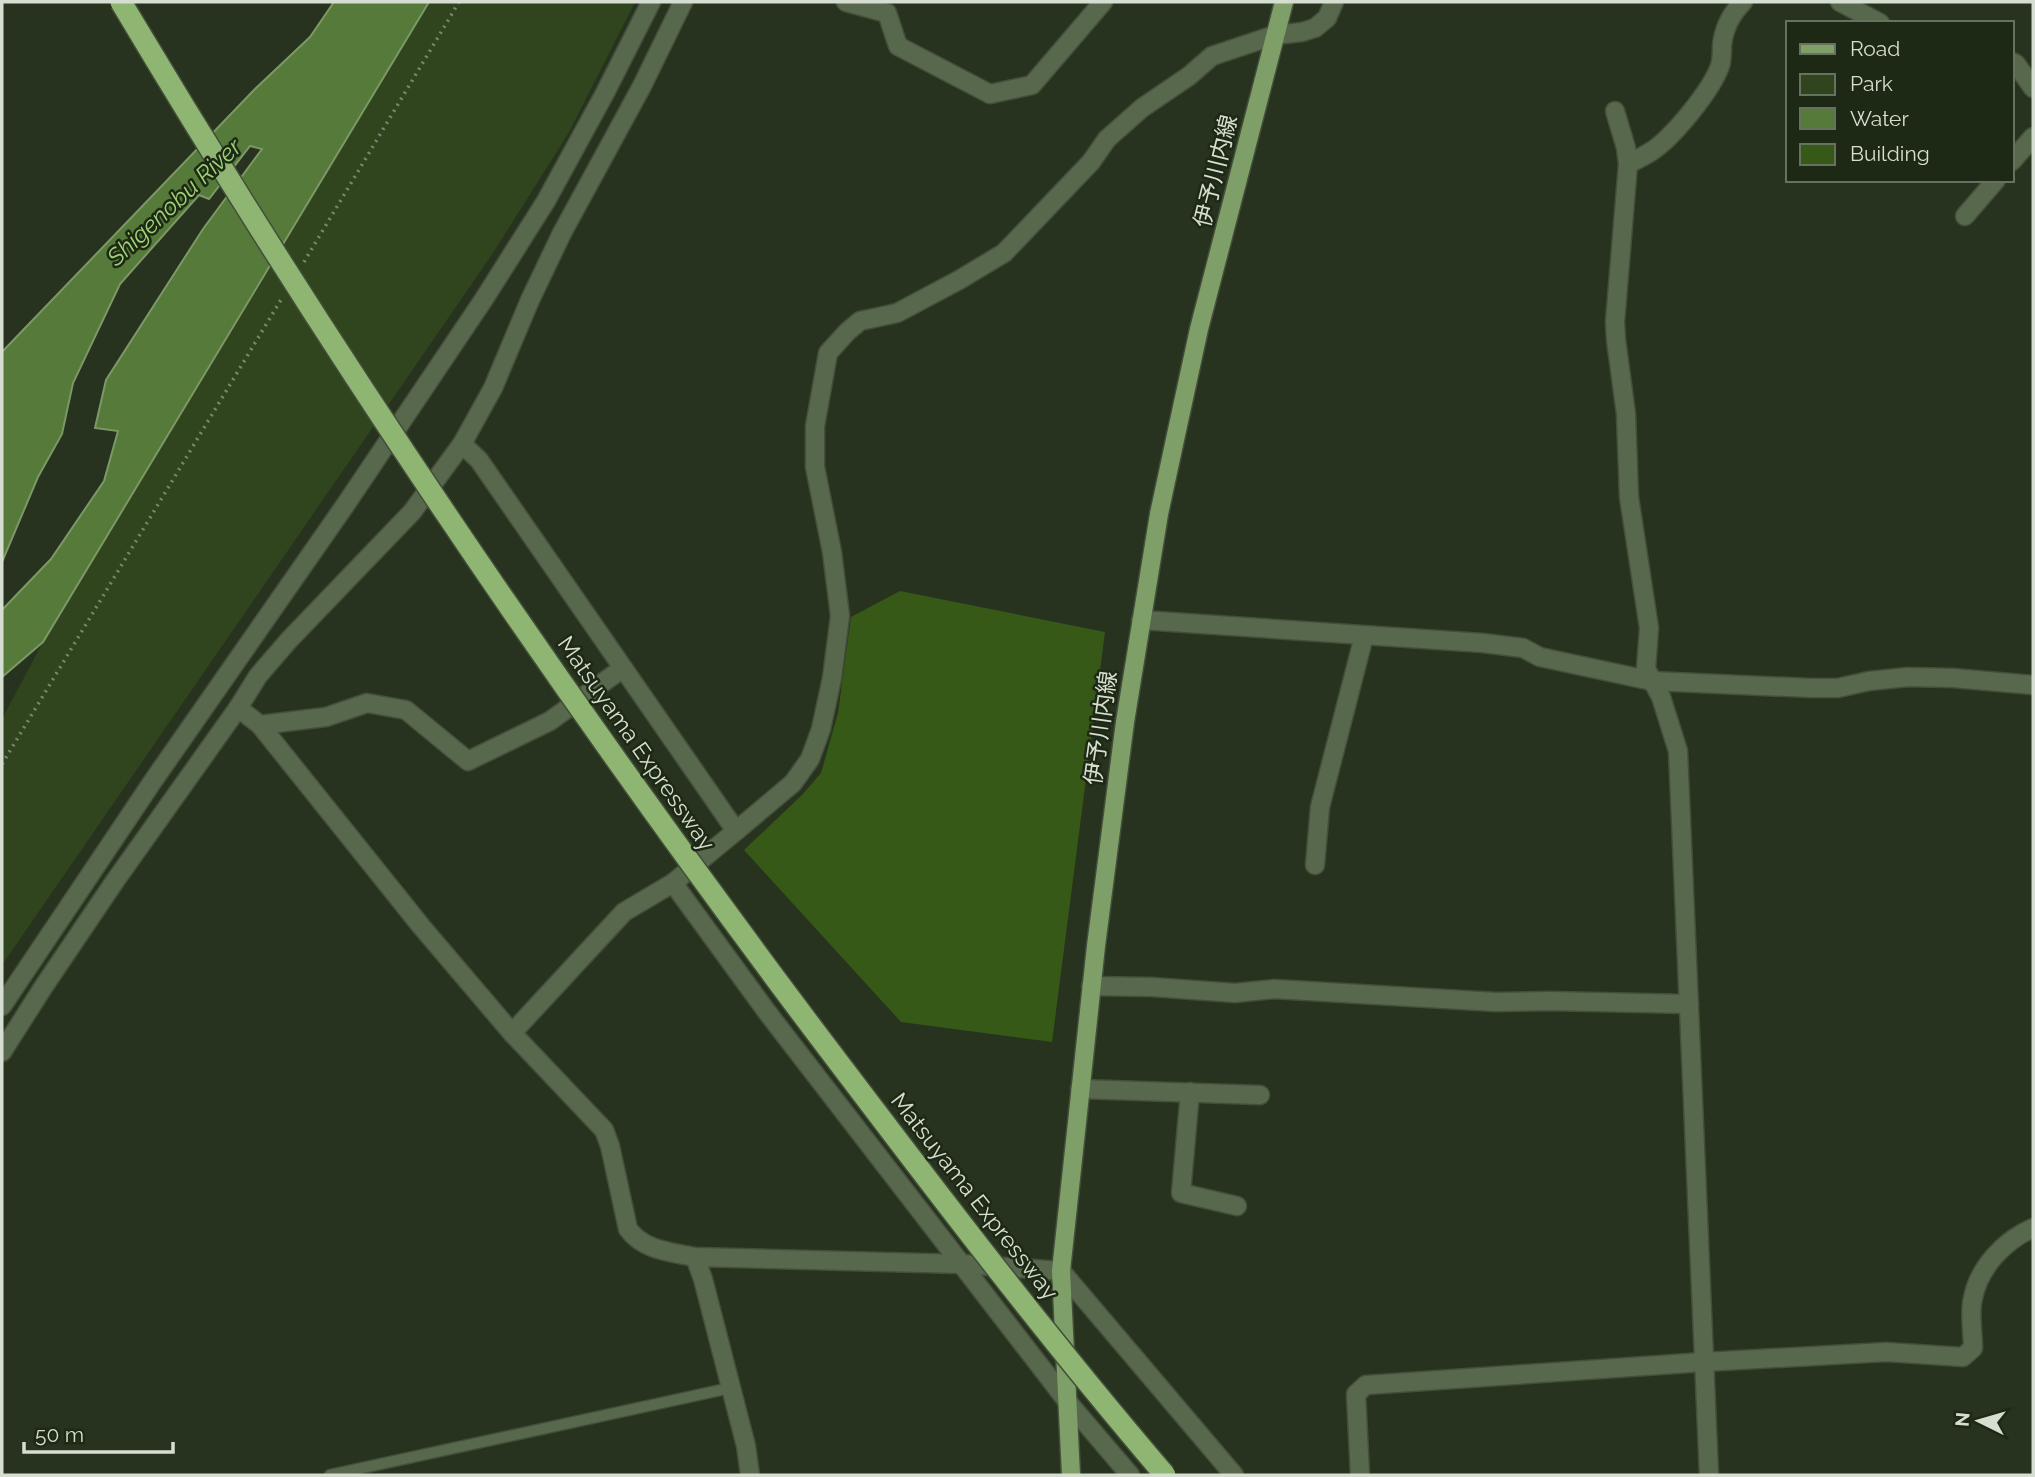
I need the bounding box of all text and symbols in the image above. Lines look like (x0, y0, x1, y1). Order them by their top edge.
legend (1786, 21, 2014, 182)
text: Road (1850, 36, 1900, 61)
text: Park (1850, 71, 1893, 96)
text: Water (1850, 106, 1909, 131)
street label: 伊予川内線 (1188, 112, 1242, 230)
water label: Shigenobu River (100, 132, 248, 272)
text: Building (1850, 141, 1930, 166)
street label: Matsuyama Expressway (553, 631, 721, 855)
street label: 伊予川内線 (1079, 669, 1121, 787)
street label: Matsuyama Expressway (886, 1087, 1064, 1305)
north arrow (1944, 1386, 2014, 1456)
scale bar (24, 1410, 173, 1454)
text: N (1950, 1411, 1974, 1428)
text: 50 m (35, 1422, 84, 1447)

